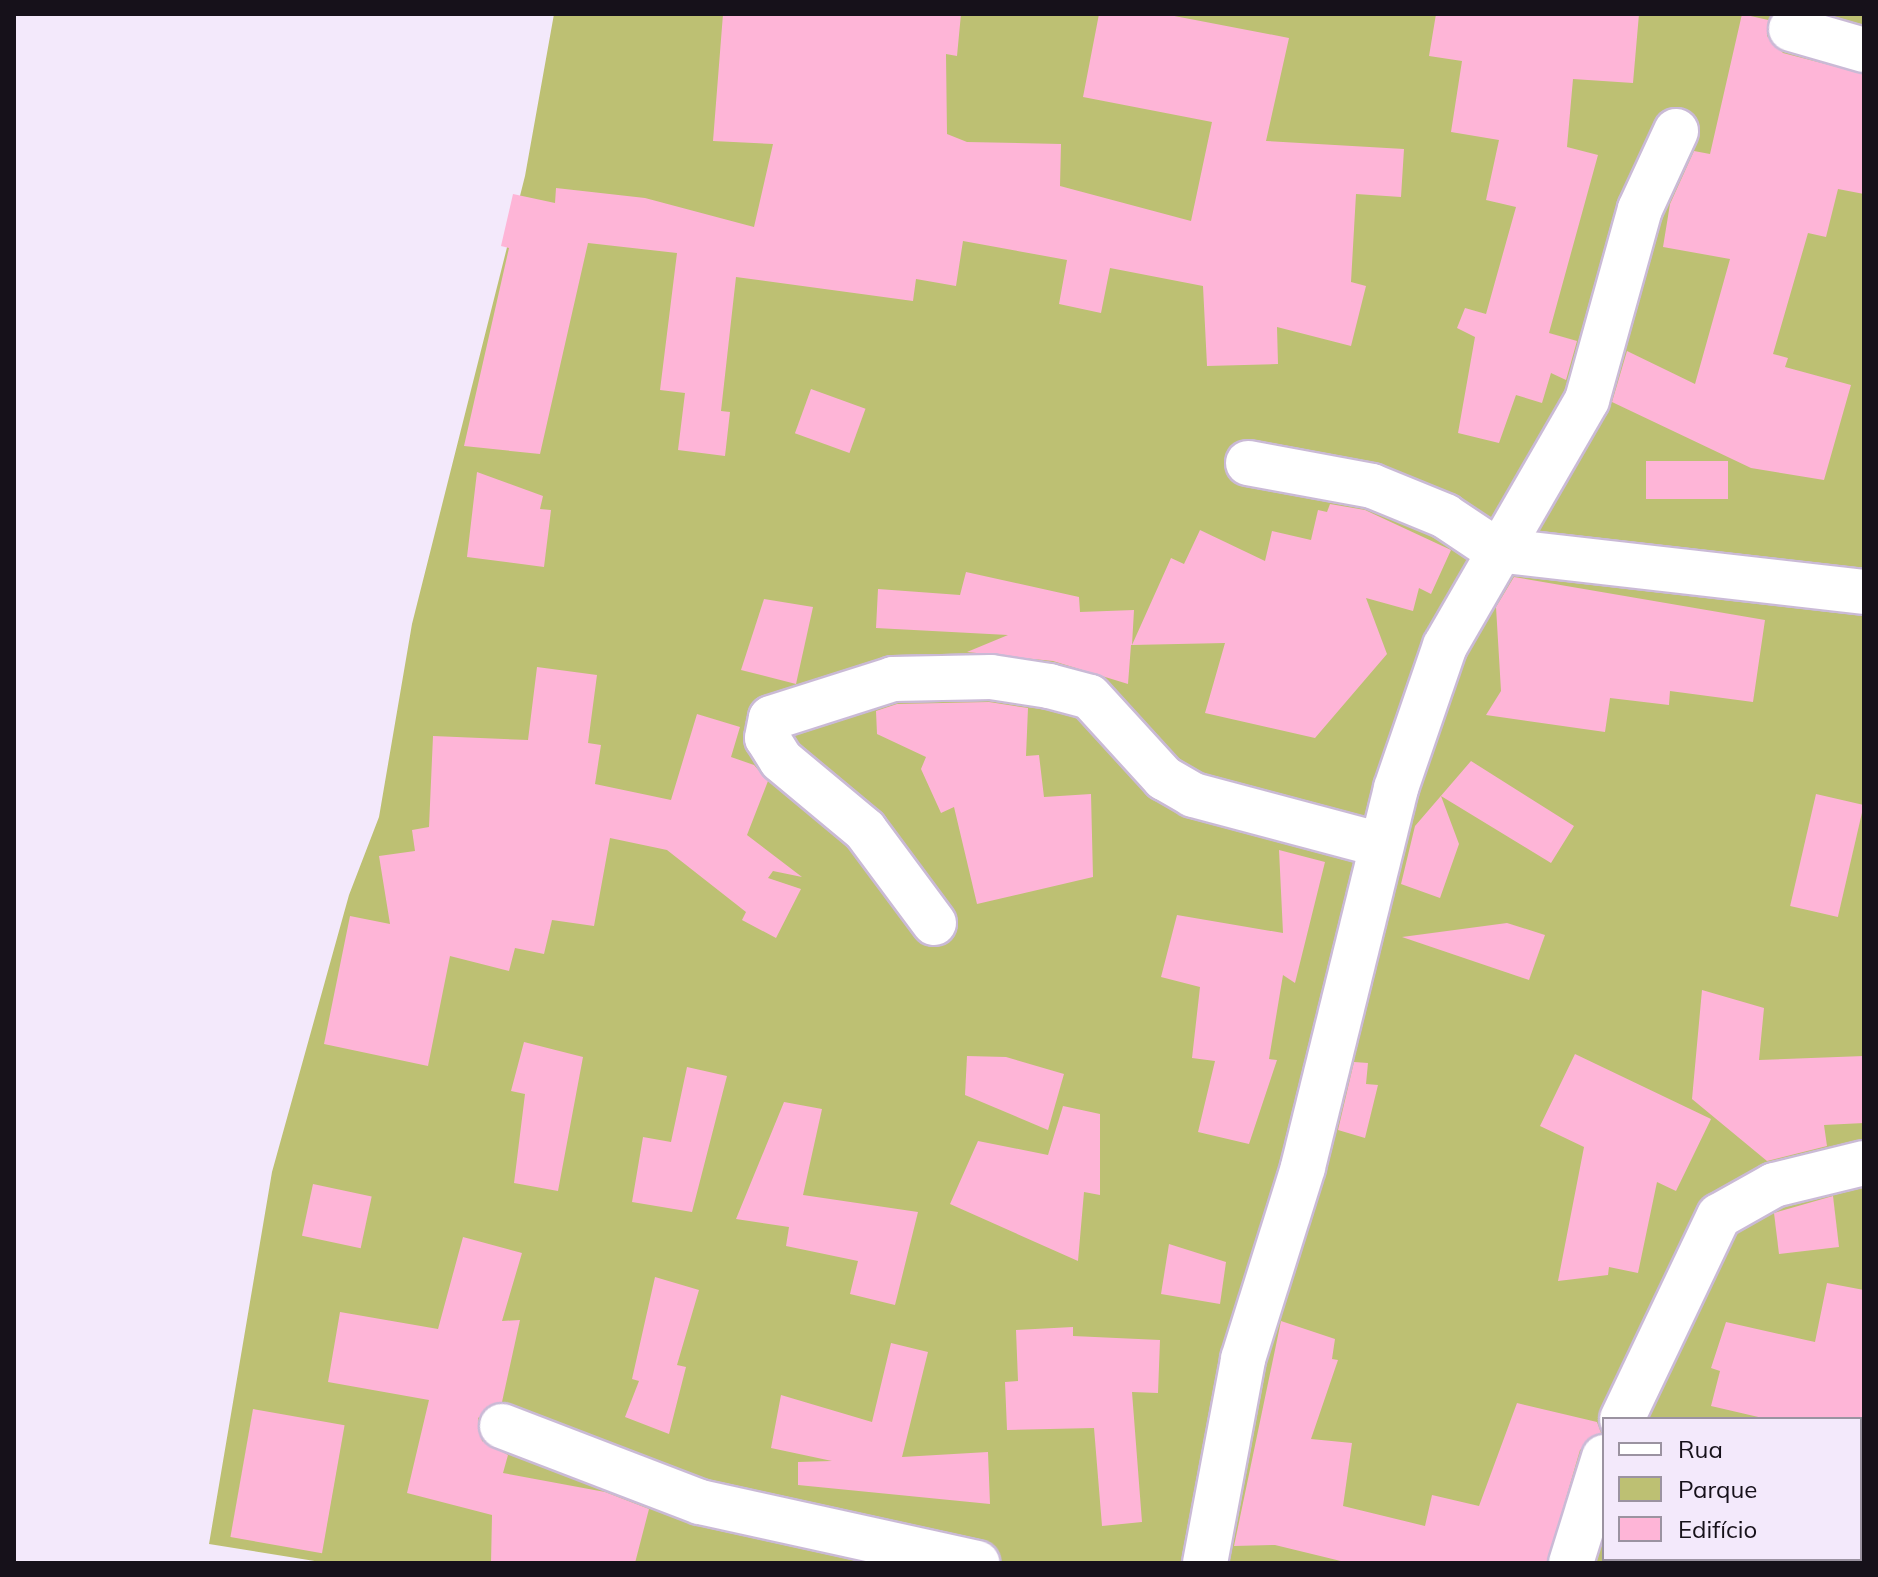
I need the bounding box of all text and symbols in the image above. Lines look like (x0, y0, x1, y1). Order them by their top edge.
legend (1602, 1417, 1862, 1561)
text: Rua (1678, 1434, 1723, 1464)
text: Parque (1678, 1474, 1757, 1504)
text: Edifício (1678, 1514, 1757, 1544)

